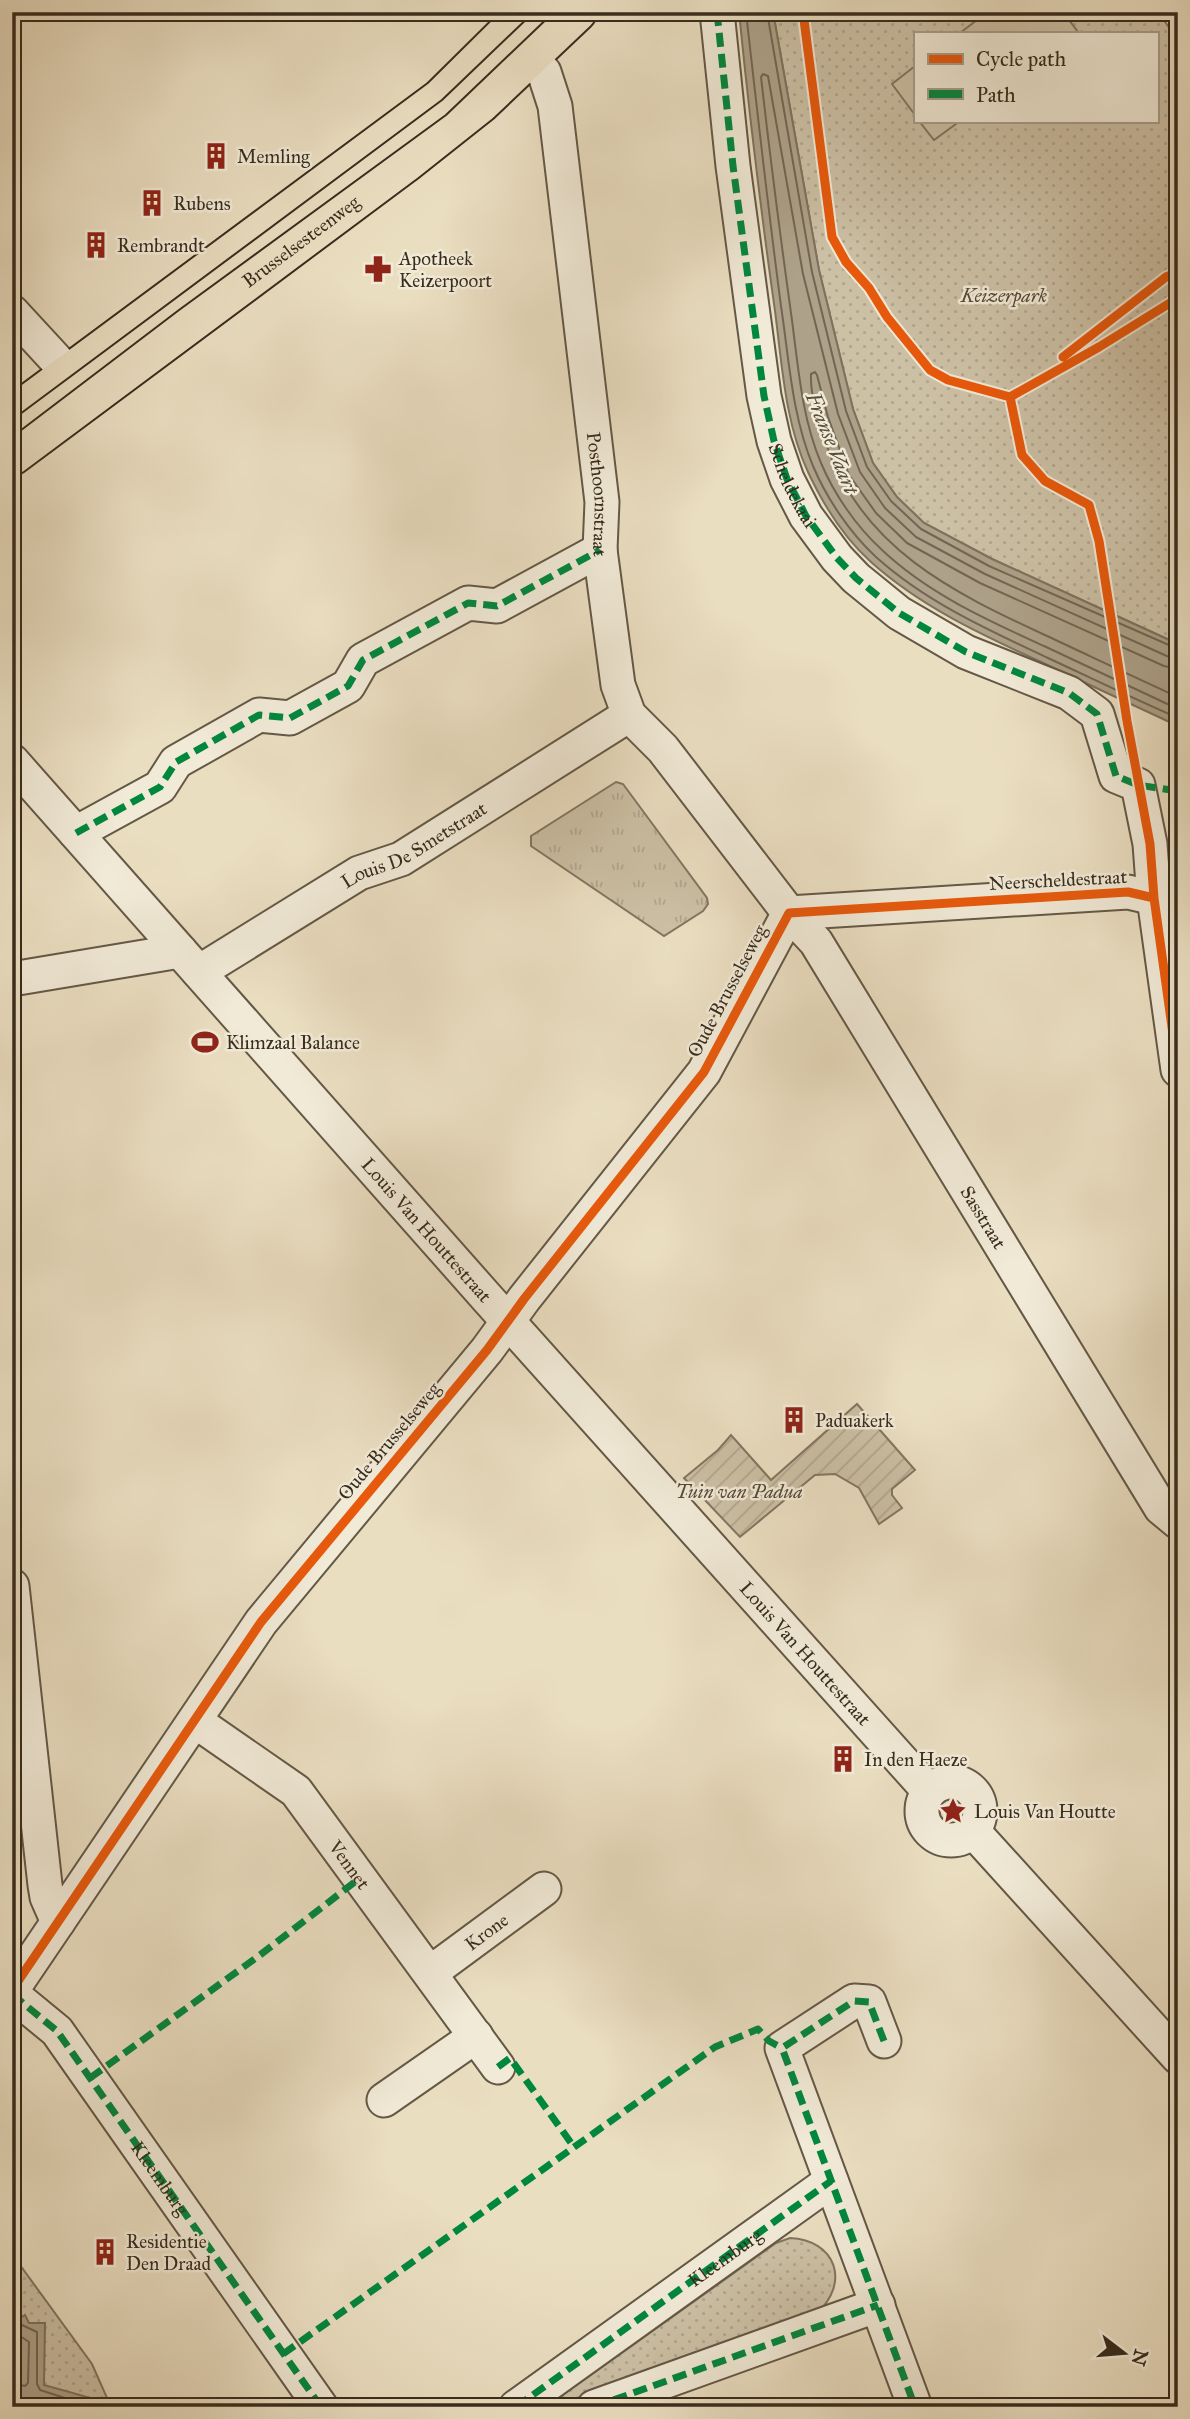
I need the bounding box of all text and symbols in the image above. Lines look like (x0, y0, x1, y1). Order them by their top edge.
legend (914, 32, 1158, 122)
text: Cycle path (976, 46, 1067, 72)
text: Path (976, 82, 1016, 108)
building icon: Memling (201, 141, 231, 171)
place label: Memling (237, 145, 310, 169)
building icon: Rubens (137, 188, 167, 218)
street label: Brusselsesteenweg (238, 190, 365, 292)
place label: Rubens (173, 192, 231, 215)
building icon: Rembrandt (81, 230, 111, 260)
place label: Rembrandt (117, 234, 205, 257)
place label: Apotheek Keizerpoort (398, 247, 492, 292)
pharmacy icon: Apotheek Keizerpoort (363, 254, 393, 284)
park label: Keizerpark (960, 284, 1048, 308)
water label: Franse Vaart (799, 387, 865, 499)
street label: Posthoornstraat (582, 431, 614, 558)
street label: Scheldekaai (764, 440, 822, 532)
street label: Louis De Smetstraat (337, 796, 491, 893)
street label: Neerscheldestraat (988, 865, 1128, 895)
street label: Oude Brusselseweg (682, 921, 773, 1062)
sports icon: Klimzaal Balance (190, 1027, 220, 1057)
place label: Klimzaal Balance (226, 1031, 360, 1054)
street label: Louis Van Houttestraat (357, 1153, 497, 1307)
street label: Sasstraat (956, 1181, 1012, 1253)
street label: Oude Brusselseweg (333, 1377, 446, 1505)
building icon: Paduakerk (779, 1405, 809, 1435)
place label: Paduakerk (815, 1409, 894, 1432)
park label: Tuin van Padua (675, 1480, 803, 1503)
street label: Louis Van Houttestraat (735, 1576, 876, 1730)
building icon: In den Haeze (828, 1744, 858, 1774)
place label: In den Haeze (864, 1748, 968, 1771)
place icon: Louis Van Houtte (938, 1796, 968, 1826)
place label: Louis Van Houtte (974, 1800, 1116, 1823)
street label: Vennet (324, 1835, 375, 1894)
street label: Krone (460, 1908, 513, 1955)
street label: Kleemburg (126, 2136, 194, 2220)
street label: Kleemburg (683, 2223, 767, 2291)
place label: Residentie Den Draad (126, 2230, 211, 2275)
building icon: Residentie Den Draad (90, 2237, 120, 2267)
north arrow (1088, 2318, 1158, 2388)
text: N (1127, 2347, 1153, 2368)

